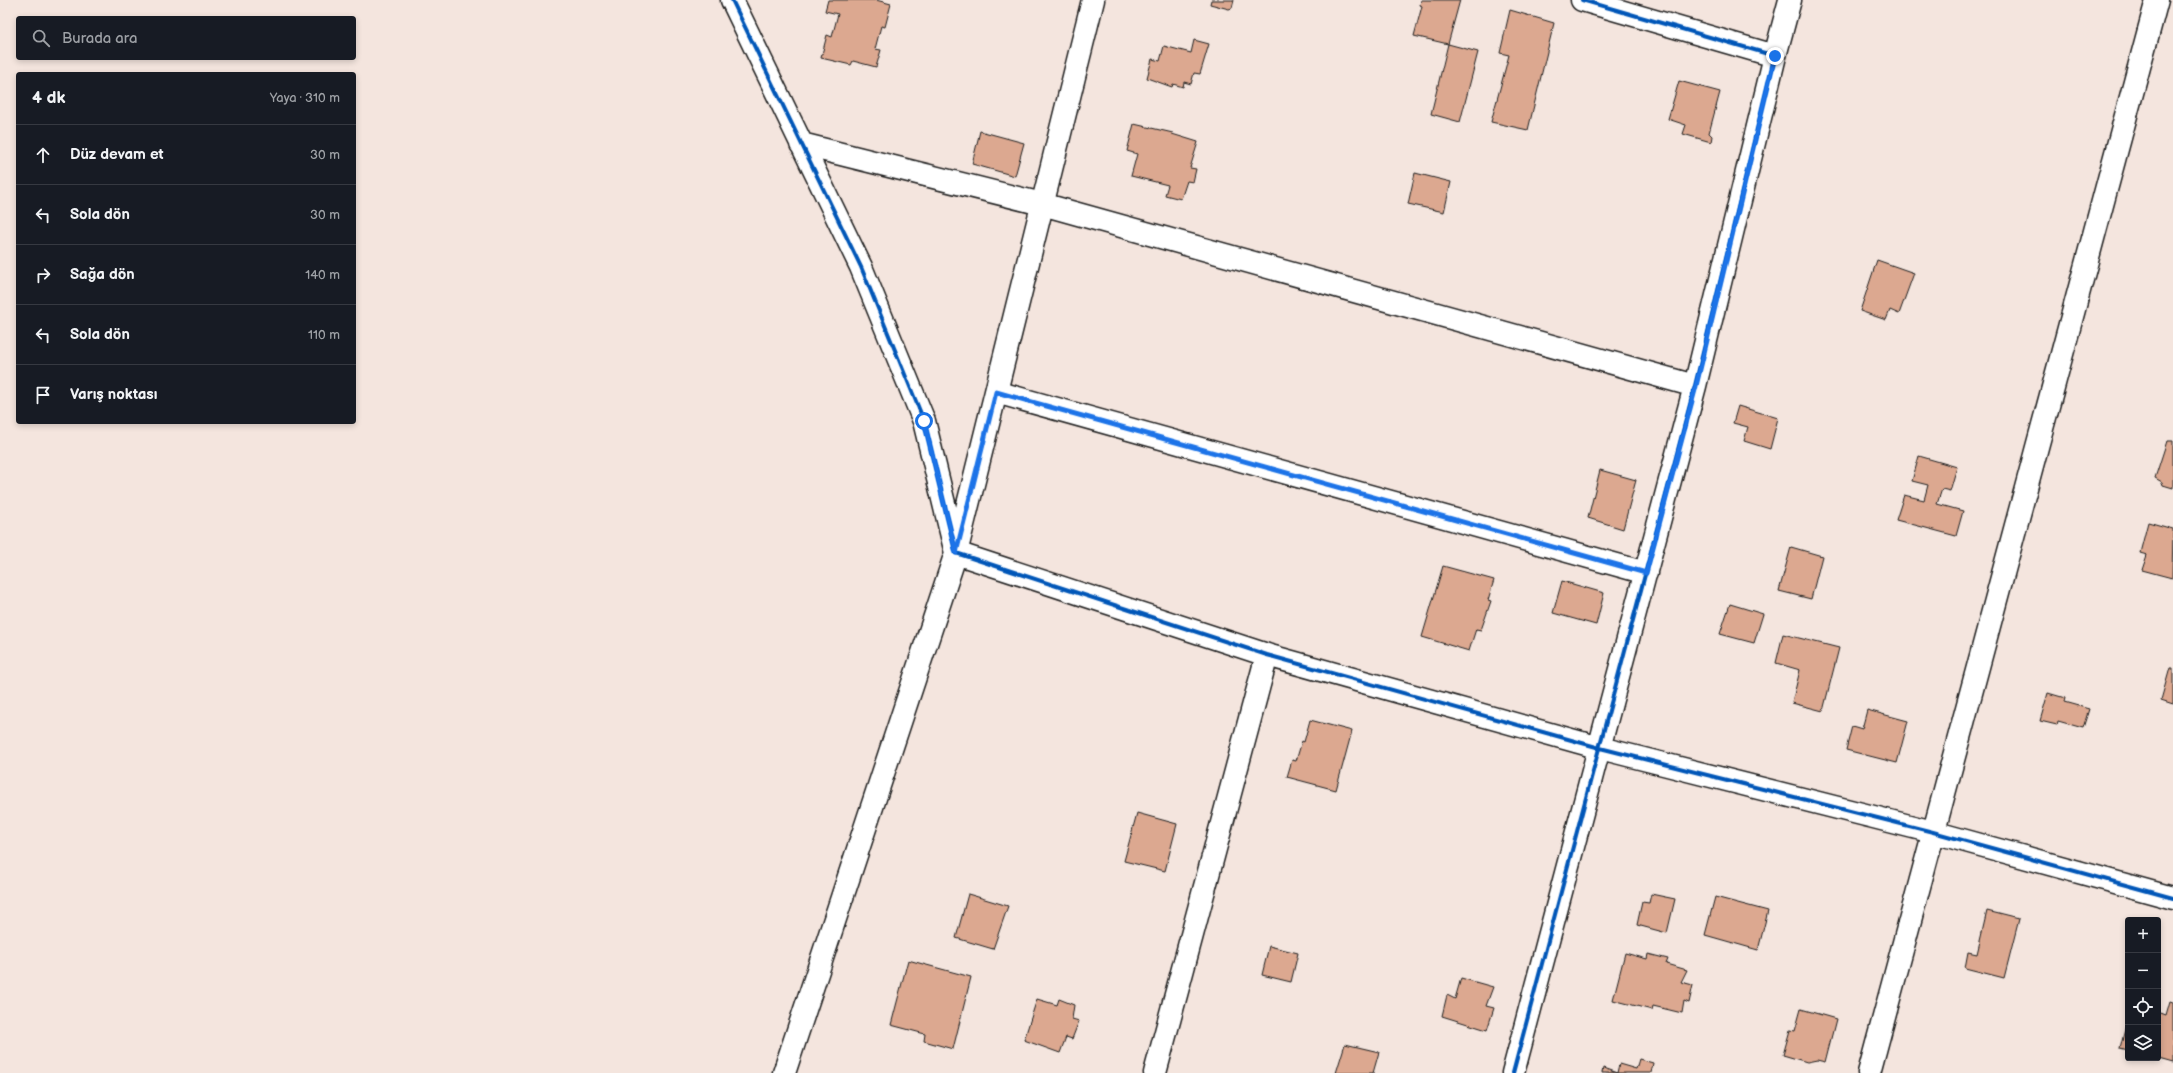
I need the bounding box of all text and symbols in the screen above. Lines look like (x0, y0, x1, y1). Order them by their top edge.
search box (16, 16, 356, 60)
icon: search (30, 27, 52, 49)
text: Burada ara (62, 29, 137, 48)
route end (1766, 47, 1784, 65)
text: 4 dk (32, 88, 65, 108)
text: Yaya · 310 m (270, 90, 340, 106)
icon: ahead (32, 144, 54, 166)
text: Düz devam et (70, 145, 164, 164)
text: 30 m (310, 147, 340, 163)
icon: left (32, 204, 54, 226)
text: Sola dön (70, 205, 130, 224)
text: 30 m (310, 207, 340, 223)
icon: right (32, 264, 54, 286)
text: Sağa dön (70, 265, 135, 284)
text: 140 m (305, 267, 340, 283)
icon: left (32, 324, 54, 346)
text: Sola dön (70, 325, 130, 344)
text: 110 m (308, 327, 340, 343)
icon: arrive (32, 384, 54, 406)
text: Varış noktası (70, 385, 157, 404)
route start (915, 412, 933, 430)
map controls (2125, 917, 2161, 1061)
button: + (2125, 917, 2161, 953)
button: − (2125, 953, 2161, 989)
button: locate (2125, 989, 2161, 1025)
button: layers (2125, 1025, 2161, 1061)

